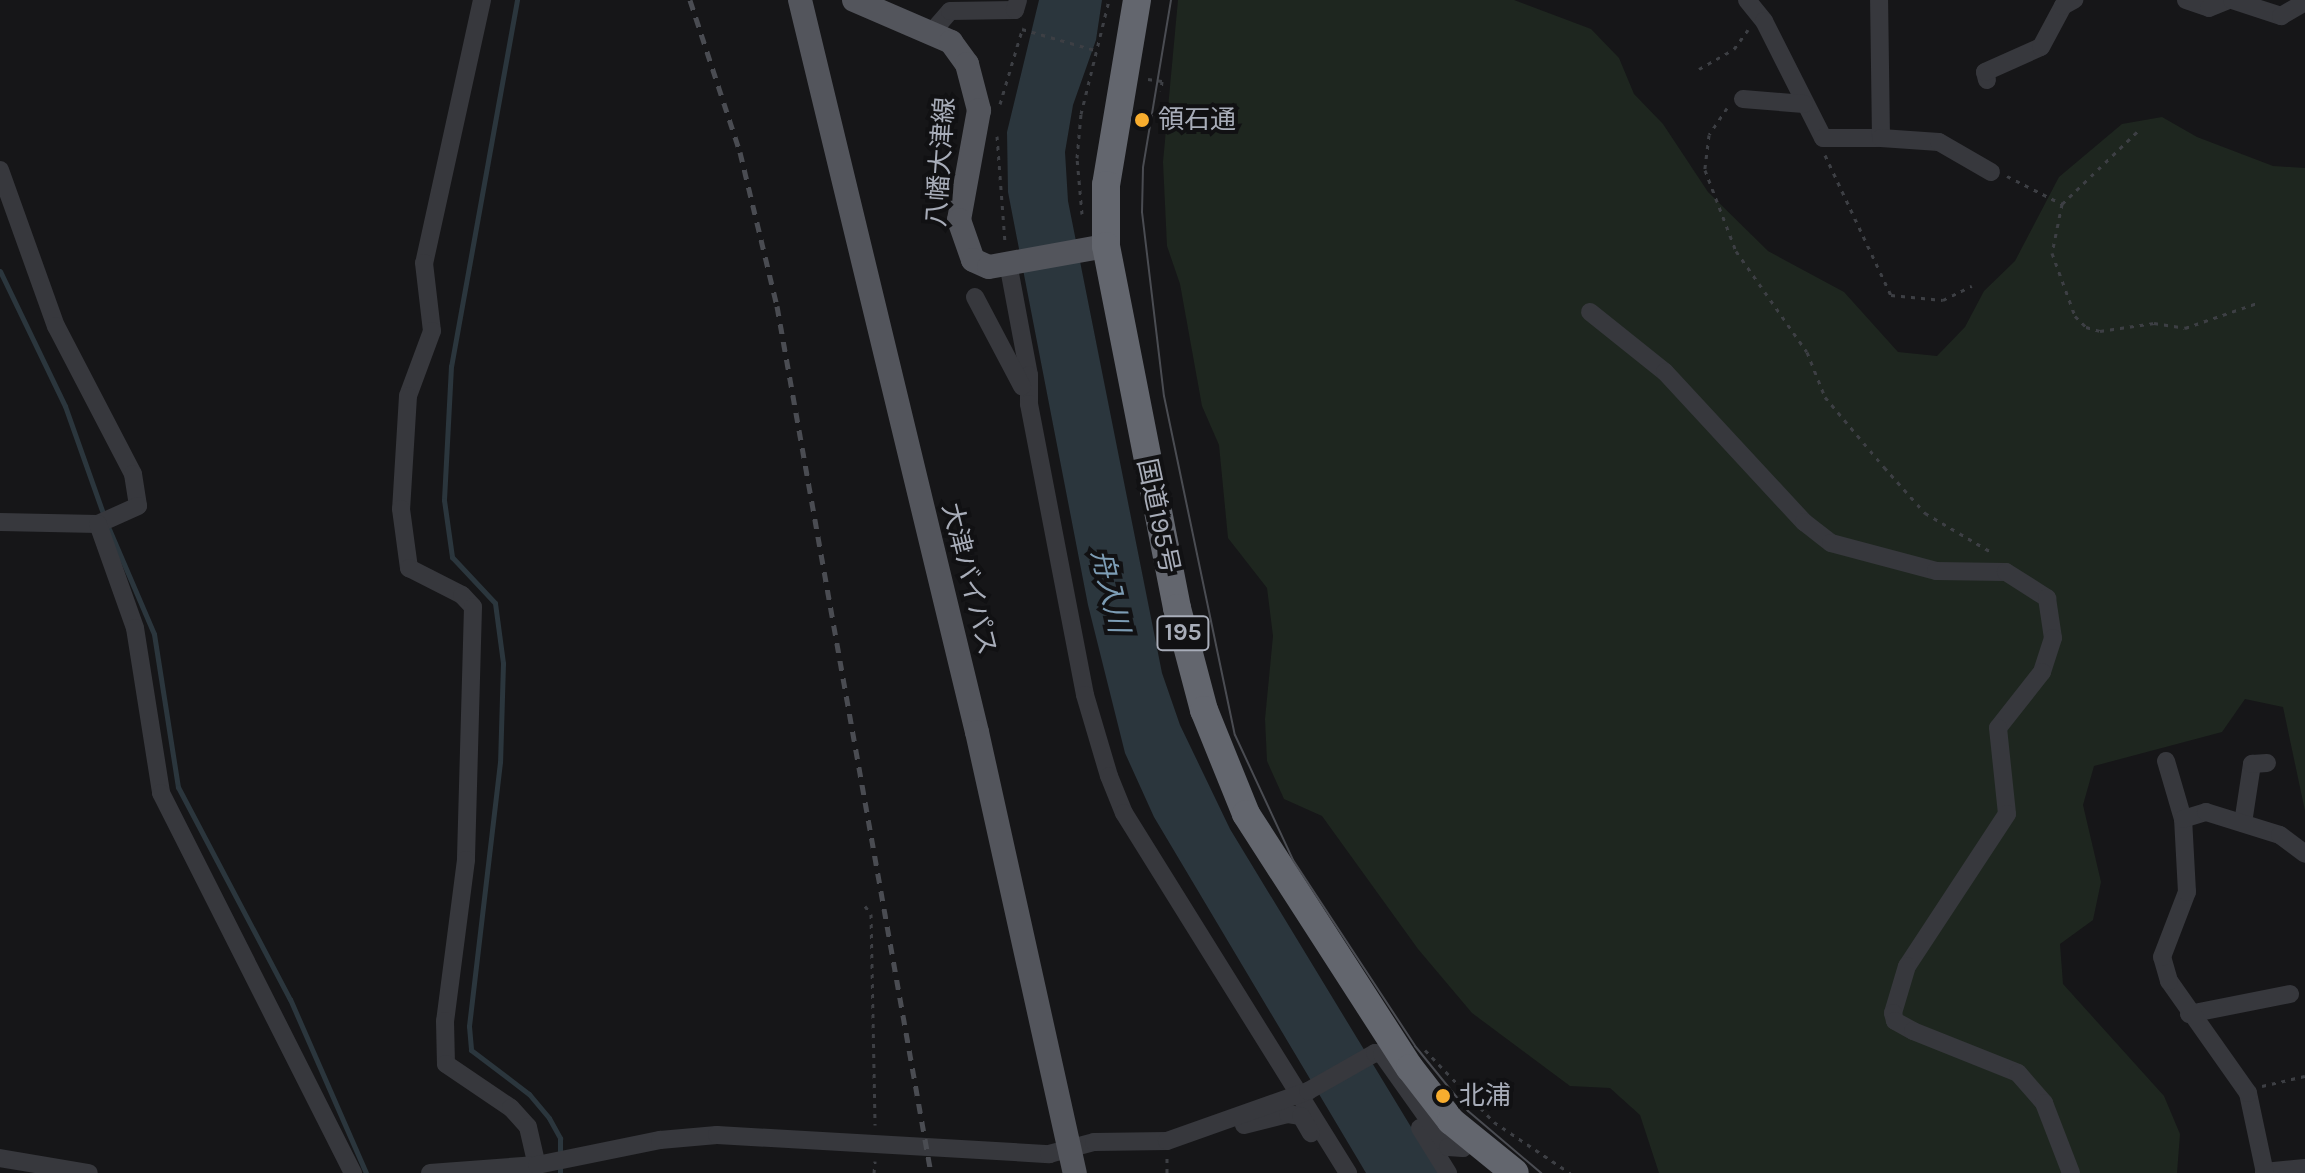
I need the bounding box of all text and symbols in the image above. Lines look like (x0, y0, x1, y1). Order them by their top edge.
street label: 八幡大津線 (921, 96, 961, 228)
place label: 領石通 (1158, 104, 1236, 136)
marker: 領石通 (1133, 111, 1151, 129)
street label: 国道195号 (1131, 456, 1185, 576)
street label: 大津バイパス (935, 500, 1003, 658)
water label: 舟入川 (1084, 546, 1136, 636)
road number: 195 (1155, 613, 1211, 653)
place label: 北浦 (1459, 1080, 1511, 1112)
marker: 北浦 (1434, 1087, 1452, 1105)

